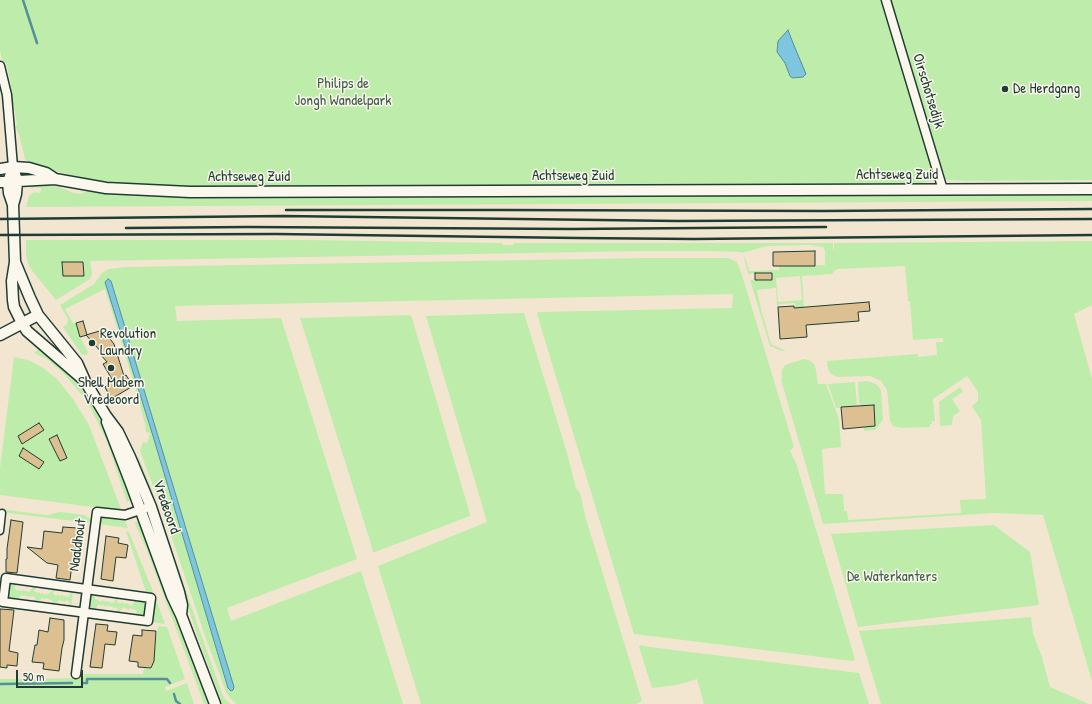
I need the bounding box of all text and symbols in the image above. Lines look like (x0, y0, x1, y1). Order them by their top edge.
street label: Oirschotsedijk (908, 51, 948, 131)
park label: Philips de Jongh Wandelpark (295, 75, 391, 110)
place label: De Herdgang (1013, 80, 1080, 98)
marker: De Herdgang (1000, 84, 1010, 94)
street label: Achtseweg Zuid (856, 166, 938, 184)
street label: Achtseweg Zuid (532, 167, 614, 185)
street label: Achtseweg Zuid (208, 168, 290, 186)
place label: Revolution Laundry (100, 325, 156, 360)
marker: Revolution Laundry (87, 338, 97, 348)
marker: Shell Mabem Vredeoord (106, 363, 116, 373)
place label: Shell Mabem Vredeoord (78, 374, 144, 409)
street label: Vredeoord (148, 478, 184, 536)
street label: Naaldhout (65, 517, 91, 573)
park label: De Waterkanters (847, 568, 937, 586)
scale bar (18, 662, 85, 688)
text: 50 m (23, 668, 44, 685)

